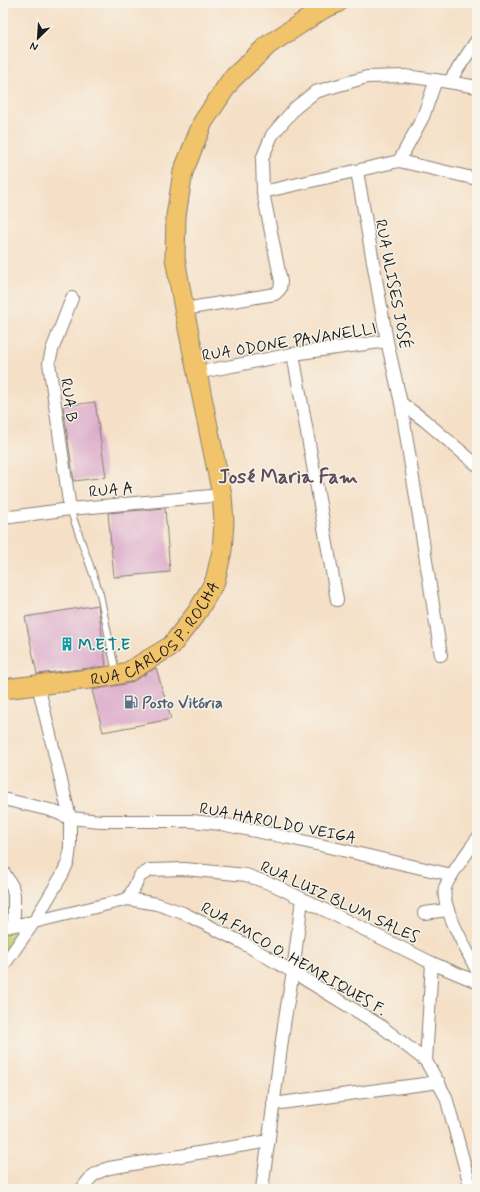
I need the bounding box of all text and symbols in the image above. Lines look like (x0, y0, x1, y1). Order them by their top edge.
north arrow (18, 18, 58, 58)
text: N (28, 38, 40, 54)
street label: RUA ULISES JOSÉ (370, 218, 415, 351)
street label: RUA ODONE PAVANELLI (200, 318, 378, 367)
street label: RUA B (55, 377, 82, 424)
district label: José Maria Fam (218, 464, 358, 491)
street label: RUA A (88, 478, 134, 503)
street label: RUA CARLOS P. ROCHA (90, 578, 225, 691)
place label: M.E.T.E (78, 635, 131, 656)
building icon: M.E.T.E (59, 636, 75, 652)
place label: Posto Vitória (142, 693, 223, 714)
fuel station icon: Posto Vitória (123, 694, 139, 710)
street label: RUA HAROLDO VEIGA (198, 798, 358, 849)
street label: RUA LUIZ BLUM SALES (257, 856, 422, 948)
street label: RUA FMCO O. HEMRIQUES F. (197, 897, 390, 1021)

